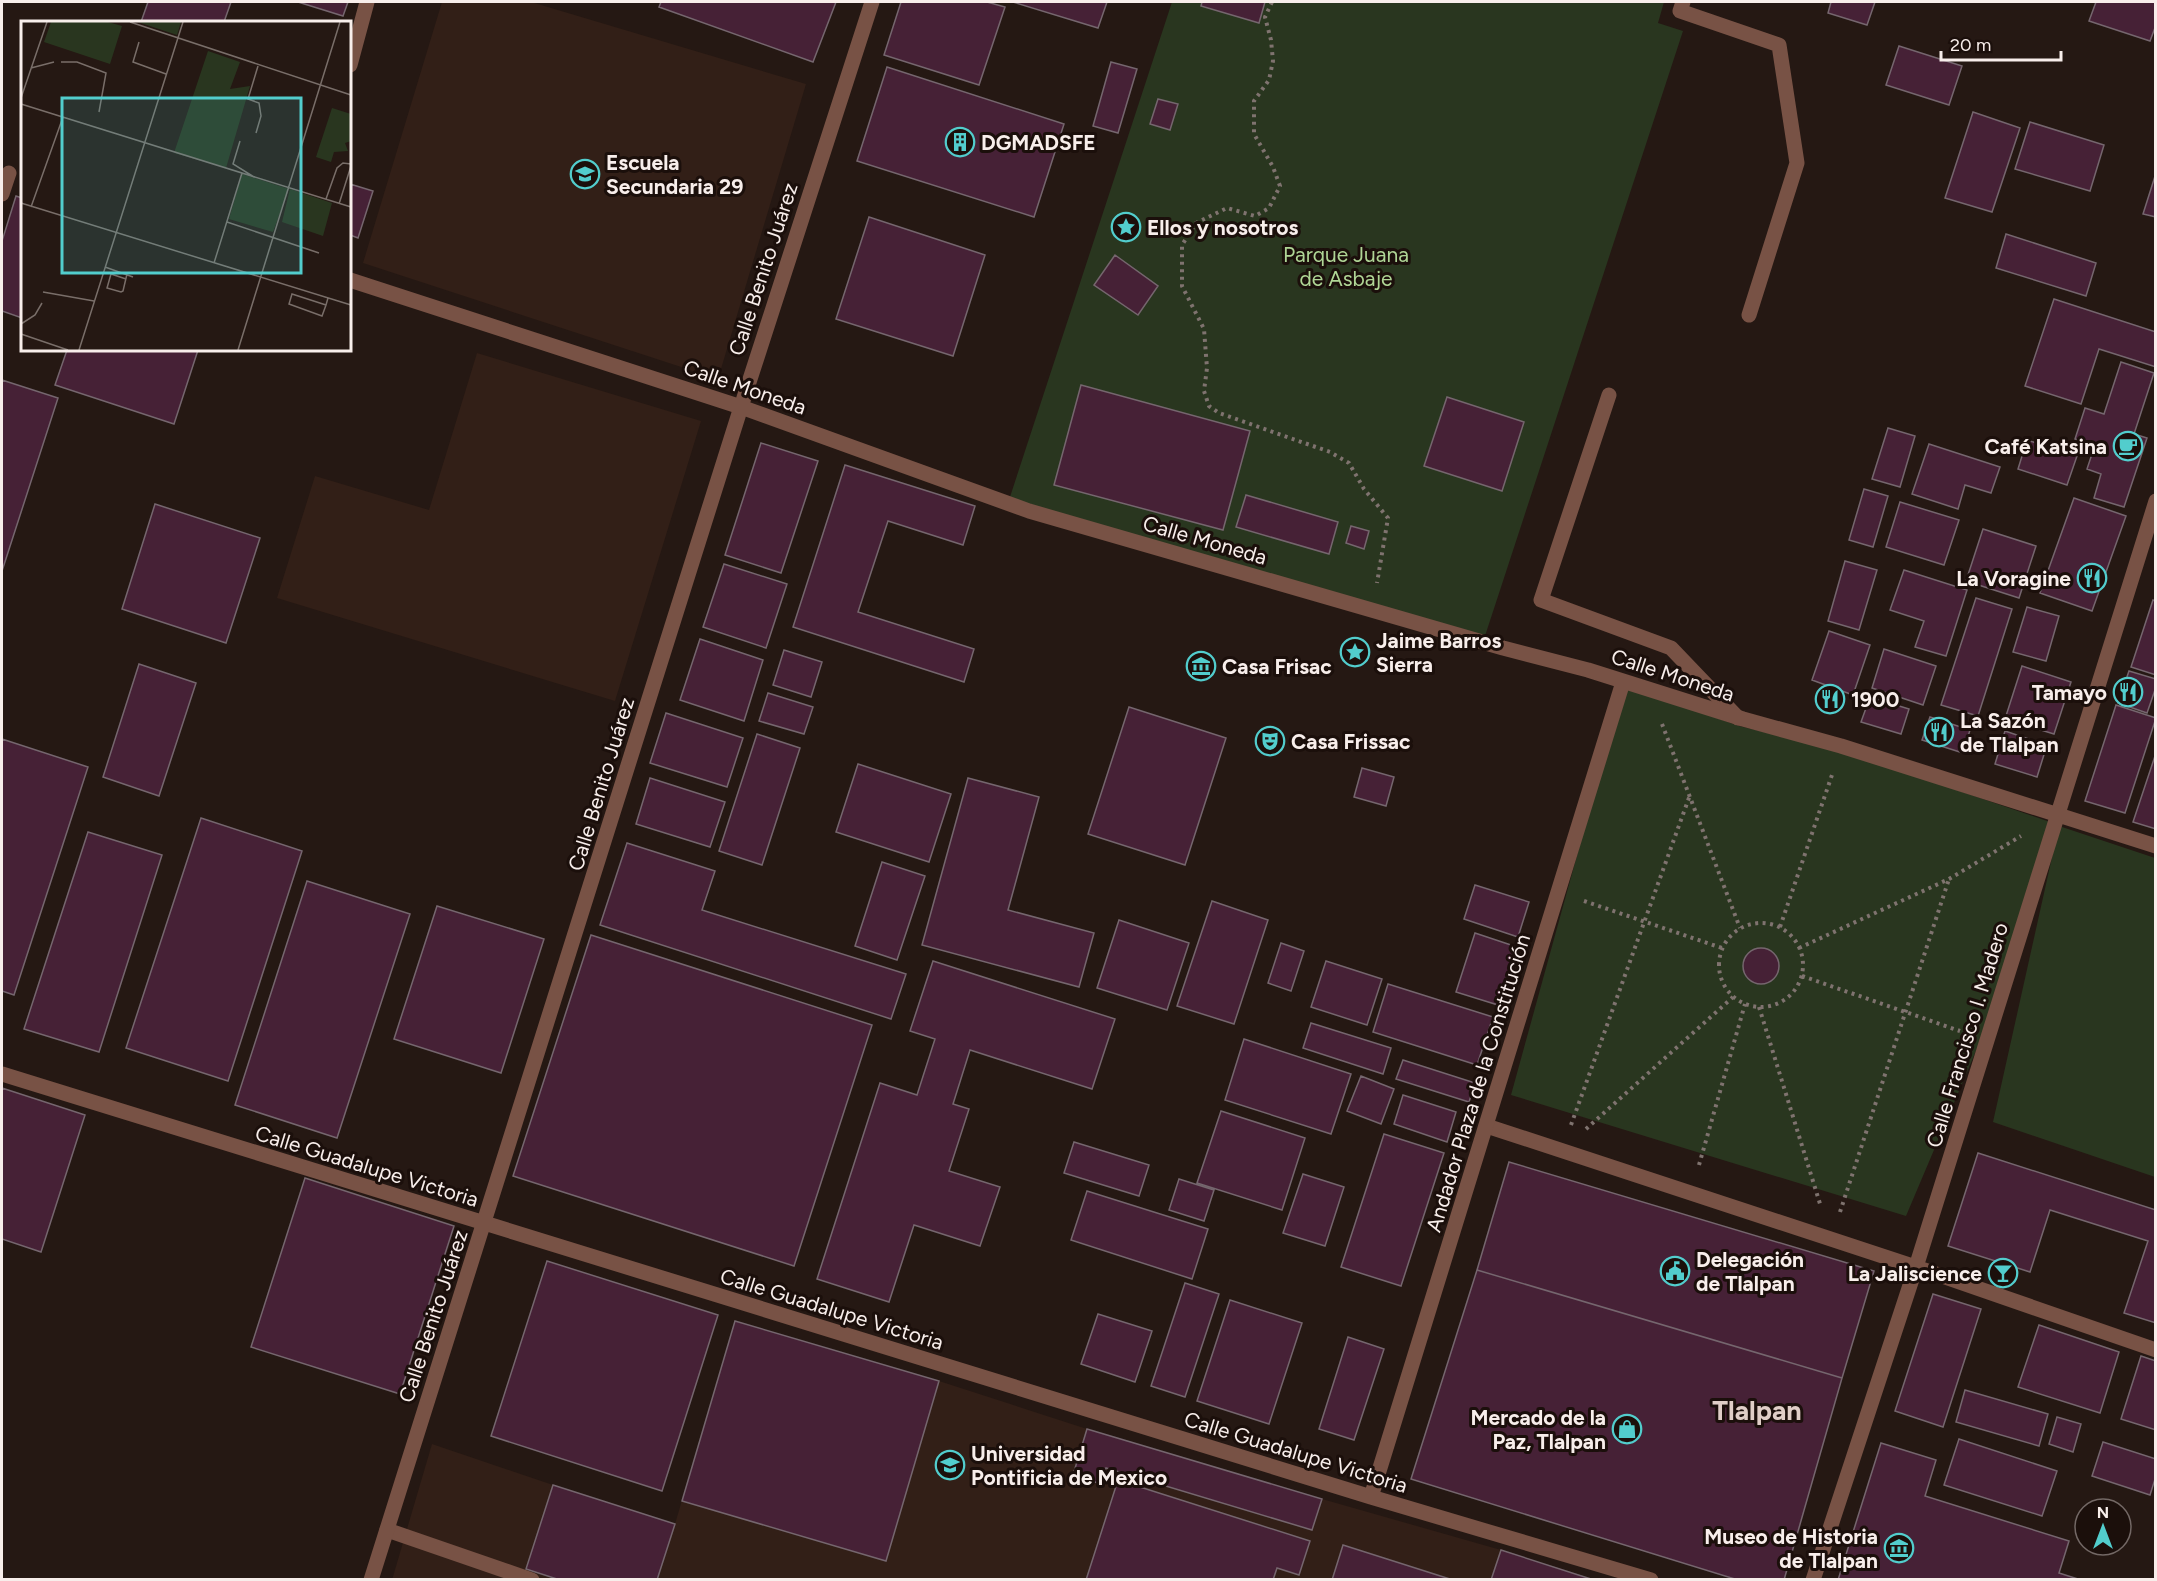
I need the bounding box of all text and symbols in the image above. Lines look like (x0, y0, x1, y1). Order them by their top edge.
inset map (21, 21, 351, 351)
scale bar (1941, 24, 2061, 62)
text: 20 m (1950, 34, 1991, 56)
building icon: DGMADSFE (944, 126, 976, 158)
place label: DGMADSFE (981, 130, 1096, 155)
place label: Escuela Secundaria 29 (606, 150, 743, 199)
school or university icon: Escuela Secundaria 29 (569, 158, 601, 190)
street label: Calle Benito Juárez (723, 180, 803, 358)
place icon: Ellos y nosotros (1110, 211, 1142, 243)
place label: Ellos y nosotros (1147, 215, 1298, 240)
park label: Parque Juana de Asbaje (1283, 242, 1409, 291)
street label: Calle Moneda (680, 354, 810, 420)
cafe icon: Café Katsina (2112, 430, 2144, 462)
place label: Café Katsina (1984, 434, 2107, 459)
street label: Calle Moneda (1140, 510, 1270, 570)
restaurant icon: La Voragine (2076, 562, 2108, 594)
place label: La Voragine (1956, 566, 2071, 591)
place label: Jaime Barros Sierra (1376, 628, 1501, 677)
place icon: Jaime Barros Sierra (1339, 636, 1371, 668)
street label: Calle Moneda (1608, 643, 1738, 707)
museum icon: Casa Frisac (1185, 650, 1217, 682)
place label: Casa Frisac (1222, 654, 1332, 679)
restaurant icon: Tamayo (2112, 676, 2144, 708)
place label: Tamayo (2032, 680, 2107, 705)
restaurant icon: 1900 (1814, 683, 1846, 715)
place label: 1900 (1851, 687, 1899, 712)
street label: Calle Benito Juárez (563, 694, 639, 874)
place label: La Sazón de Tlalpan (1960, 708, 2059, 757)
restaurant icon: La Sazón de Tlalpan (1923, 716, 1955, 748)
theatre icon: Casa Frissac (1254, 725, 1286, 757)
place label: Casa Frissac (1291, 729, 1411, 754)
street label: Calle Francisco I. Madero (1921, 919, 2013, 1151)
street label: Andador Plaza de la Constitución (1421, 931, 1535, 1235)
street label: Calle Guadalupe Victoria (252, 1120, 482, 1212)
street label: Calle Benito Juárez (393, 1227, 473, 1405)
place label: Delegación de Tlalpan (1696, 1247, 1804, 1296)
public building icon: Delegación de Tlalpan (1659, 1255, 1691, 1287)
bar icon: La Jaliscience (1987, 1257, 2019, 1289)
place label: La Jaliscience (1848, 1261, 1982, 1286)
street label: Calle Guadalupe Victoria (717, 1263, 947, 1355)
district label: Tlalpan (1712, 1394, 1802, 1427)
place label: Mercado de la Paz, Tlalpan (1471, 1405, 1606, 1454)
street label: Calle Guadalupe Victoria (1181, 1406, 1411, 1498)
shop icon: Mercado de la Paz, Tlalpan (1611, 1413, 1643, 1445)
place label: Universidad Pontificia de Mexico (971, 1441, 1167, 1490)
school or university icon: Universidad Pontificia de Mexico (934, 1449, 966, 1481)
north arrow (2073, 1497, 2133, 1557)
text: N (2097, 1503, 2109, 1522)
place label: Museo de Historia de Tlalpan (1704, 1524, 1878, 1573)
museum icon: Museo de Historia de Tlalpan (1883, 1532, 1915, 1564)

